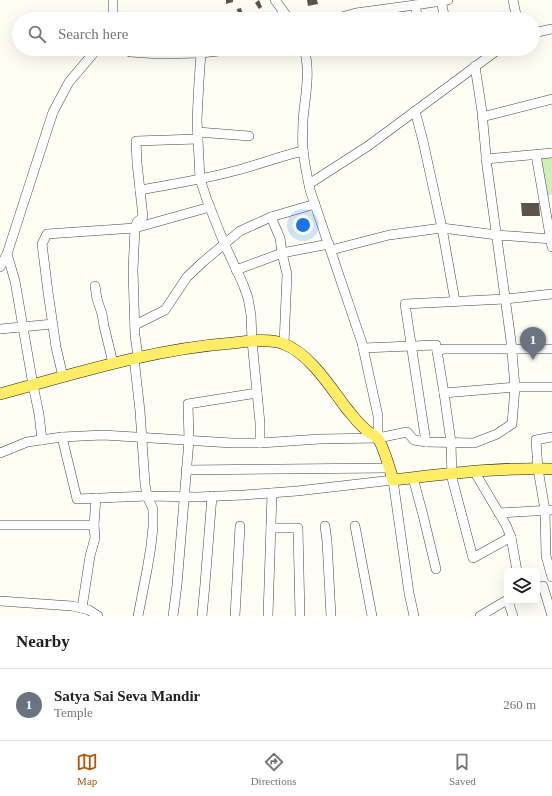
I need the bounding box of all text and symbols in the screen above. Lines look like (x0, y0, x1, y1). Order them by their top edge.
search box (12, 12, 540, 56)
icon: search (26, 23, 48, 45)
text: Search here (58, 26, 128, 42)
your location (293, 215, 313, 235)
pin: 1 (520, 327, 546, 360)
map controls (504, 568, 540, 604)
button: layers (504, 568, 540, 604)
text: Nearby (16, 632, 70, 651)
text: Satya Sai Seva Mandir (54, 688, 200, 704)
text: 1 (26, 697, 32, 712)
text: 260 m (503, 697, 536, 712)
text: Temple (54, 705, 93, 720)
tab: Map (76, 751, 98, 787)
tab: Directions (251, 751, 296, 787)
tab: Saved (449, 751, 476, 787)

